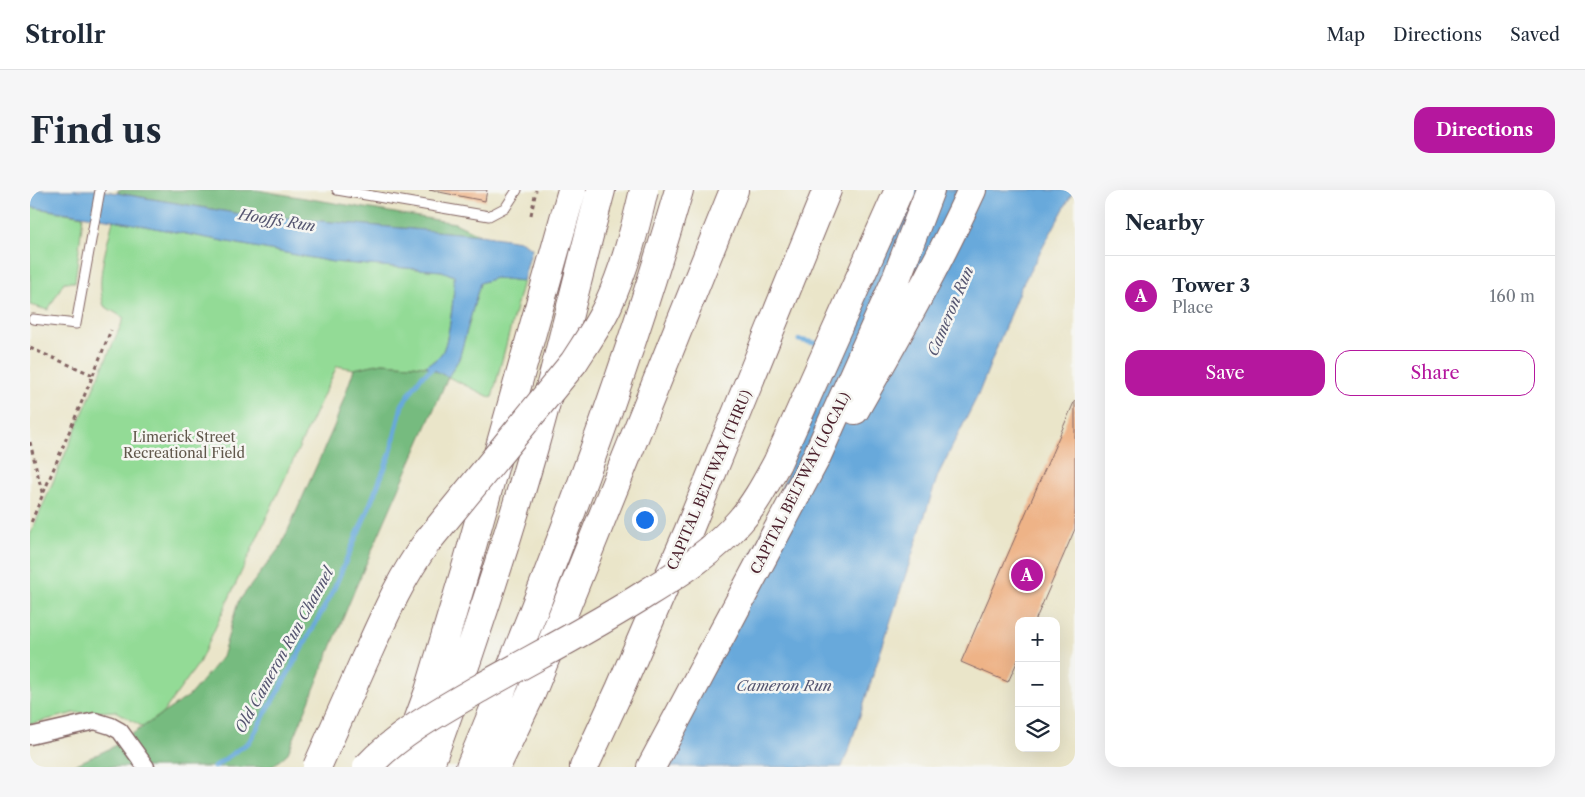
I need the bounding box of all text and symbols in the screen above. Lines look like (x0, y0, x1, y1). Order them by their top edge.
text: Strollr (25, 20, 105, 49)
text: Map (1326, 24, 1365, 46)
text: Directions (1393, 24, 1482, 46)
text: Saved (1510, 24, 1560, 46)
button: Directions (1414, 107, 1555, 153)
text: Find us (30, 109, 162, 152)
water label: Hooffs Run (236, 204, 317, 235)
text: Nearby (1125, 210, 1204, 235)
water label: Cameron Run (923, 263, 977, 359)
text: Tower 3 (1172, 274, 1250, 297)
text: A (1135, 286, 1147, 306)
text: 160 m (1490, 286, 1535, 306)
text: Place (1172, 297, 1213, 317)
button: Save (1125, 350, 1325, 396)
button: Share (1335, 350, 1535, 396)
street label: CAPITAL BELTWAY (THRU) (663, 387, 755, 573)
street label: CAPITAL BELTWAY (LOCAL) (746, 389, 854, 577)
park label: Limerick Street Recreational Field (123, 428, 245, 462)
your location (632, 507, 658, 533)
pin: A (1011, 556, 1043, 594)
water label: Old Cameron Run Channel (230, 562, 339, 736)
map controls (1015, 617, 1060, 752)
button: + (1015, 617, 1060, 662)
button: − (1015, 662, 1060, 707)
water label: Cameron Run (736, 676, 832, 695)
button: layers (1015, 707, 1060, 752)

